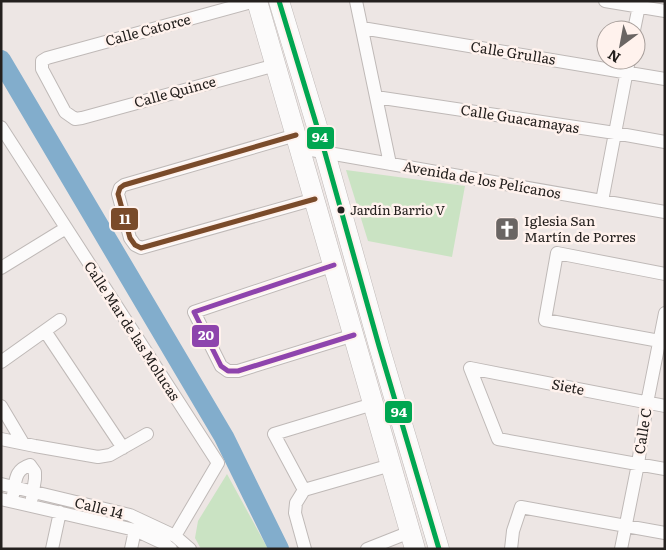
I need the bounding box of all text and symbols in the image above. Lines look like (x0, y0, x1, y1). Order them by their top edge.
street label: Calle Catorce (103, 8, 193, 50)
north arrow (596, 20, 646, 70)
street label: Calle Grullas (469, 35, 557, 69)
text: N (603, 45, 624, 68)
street label: Calle Quince (132, 70, 218, 112)
street label: Calle Guacamayas (459, 99, 581, 137)
line badge: 94 (306, 126, 335, 150)
text: 94 (312, 126, 329, 146)
street label: Avenida de los Pelícanos (402, 155, 563, 203)
place label: Jardín Barrio V (350, 200, 445, 219)
marker: Jardín Barrio V (336, 205, 346, 215)
line badge: 11 (110, 207, 139, 231)
text: 11 (119, 208, 131, 228)
place label: Iglesia San Martín de Porres (524, 210, 636, 246)
church icon: Iglesia San Martín de Porres (494, 216, 520, 242)
street label: Calle Mar de las Molucas (80, 257, 186, 404)
line badge: 20 (191, 324, 220, 348)
text: 20 (198, 324, 214, 344)
street label: Siete (550, 373, 586, 399)
line badge: 94 (384, 400, 413, 424)
text: 94 (391, 401, 408, 421)
street label: Calle C (629, 406, 656, 455)
street label: Calle 14 (73, 491, 126, 523)

